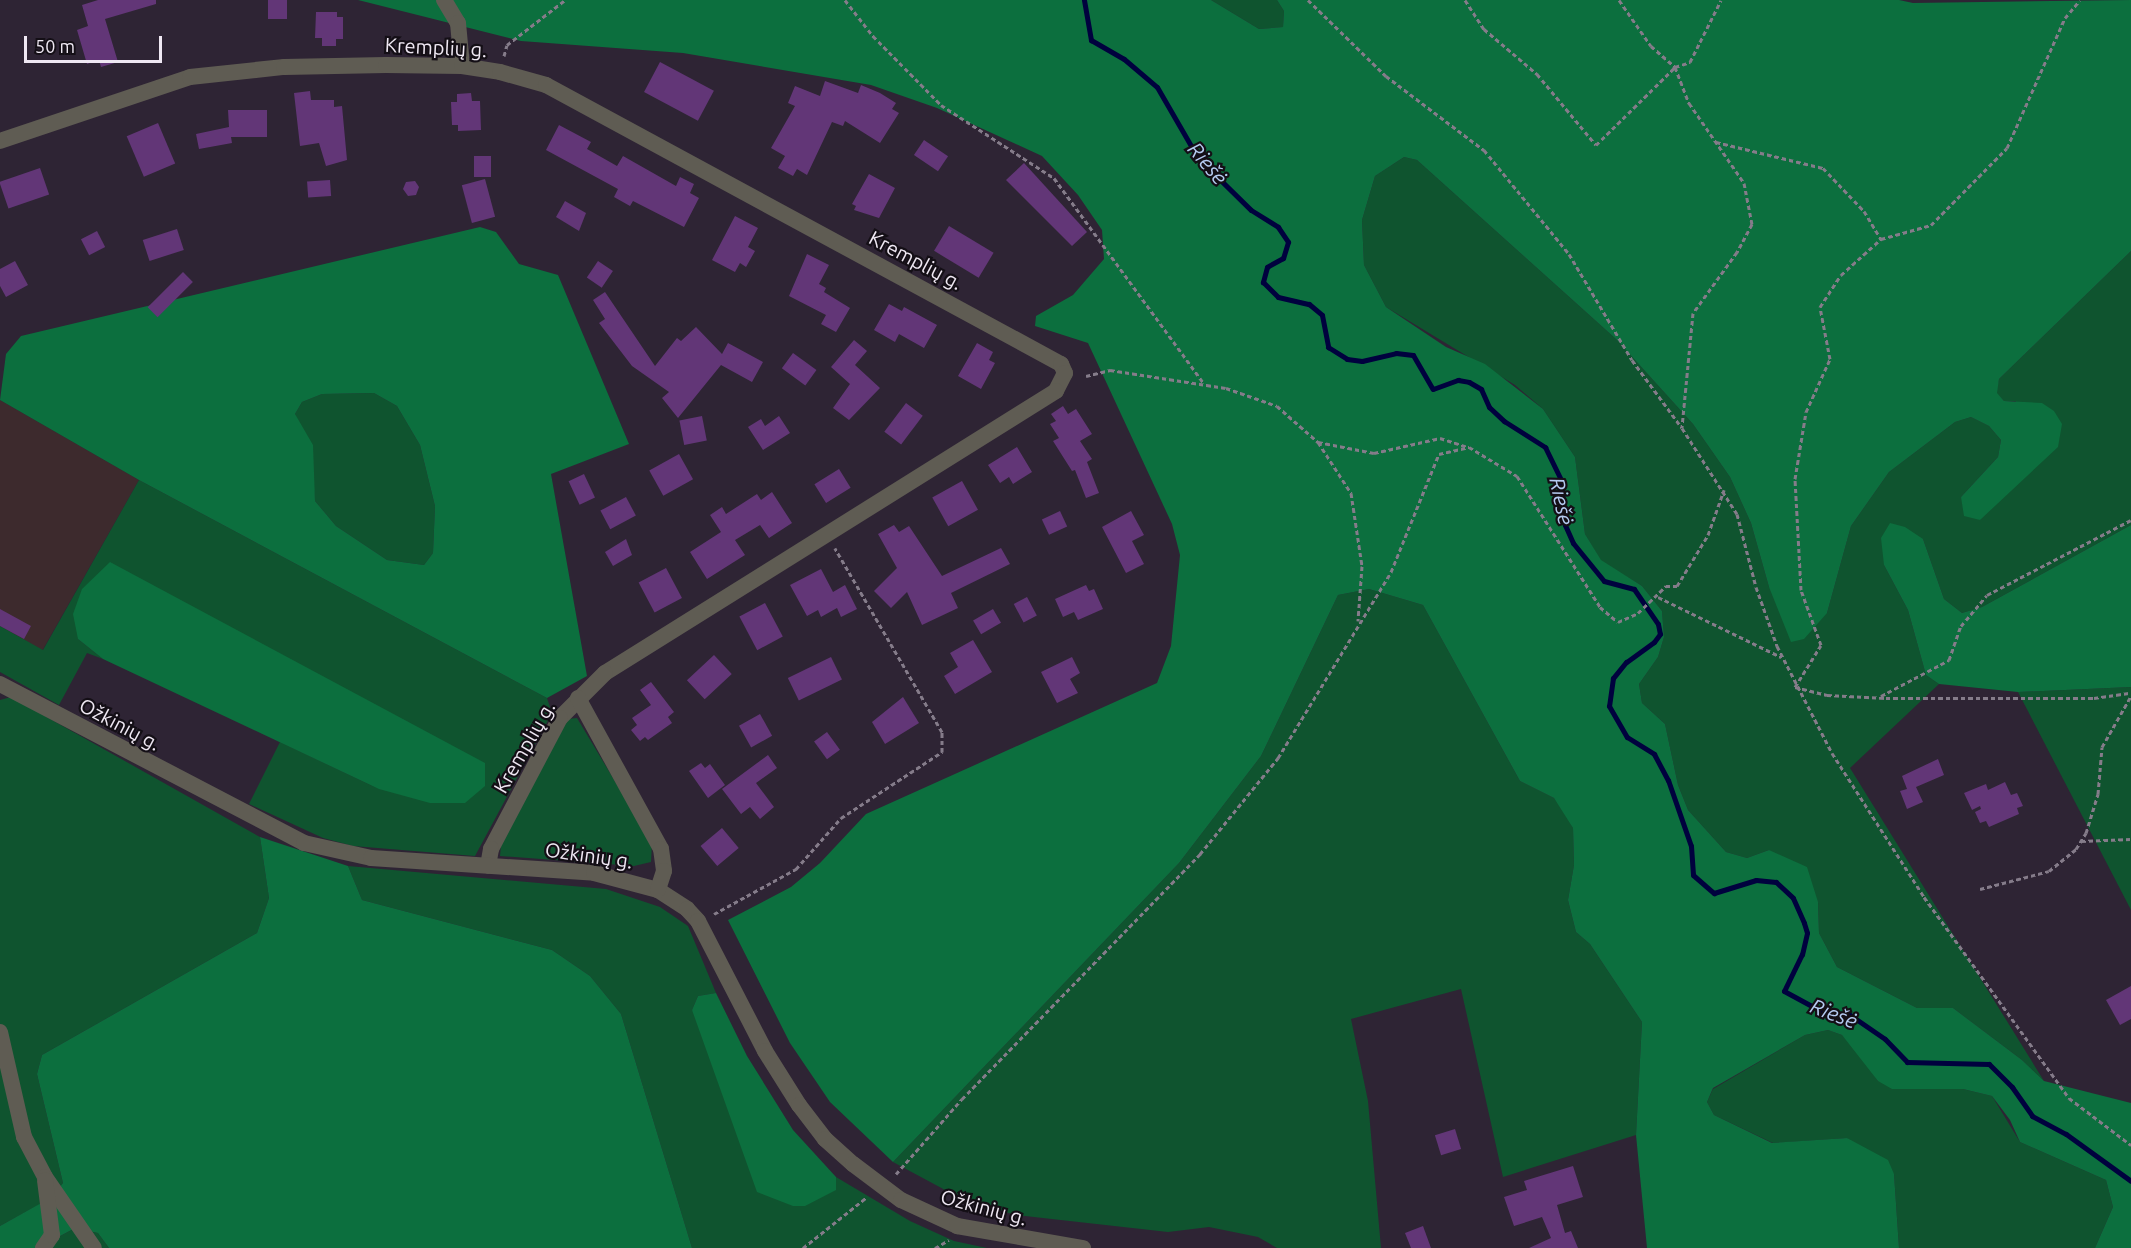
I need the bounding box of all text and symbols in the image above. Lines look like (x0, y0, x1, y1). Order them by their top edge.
scale bar (27, 24, 165, 62)
street label: Kremplių g. (384, 32, 488, 62)
text: 50 m (35, 36, 75, 56)
water label: Riešė (1183, 137, 1233, 189)
street label: Kremplių g. (865, 225, 967, 295)
water label: Riešė (1545, 475, 1579, 527)
street label: Ožkinių g. (75, 693, 165, 755)
street label: Kremplių g. (488, 697, 560, 797)
street label: Ožkinių g. (544, 837, 634, 873)
water label: Riešė (1807, 993, 1861, 1033)
street label: Ožkinių g. (938, 1184, 1030, 1230)

